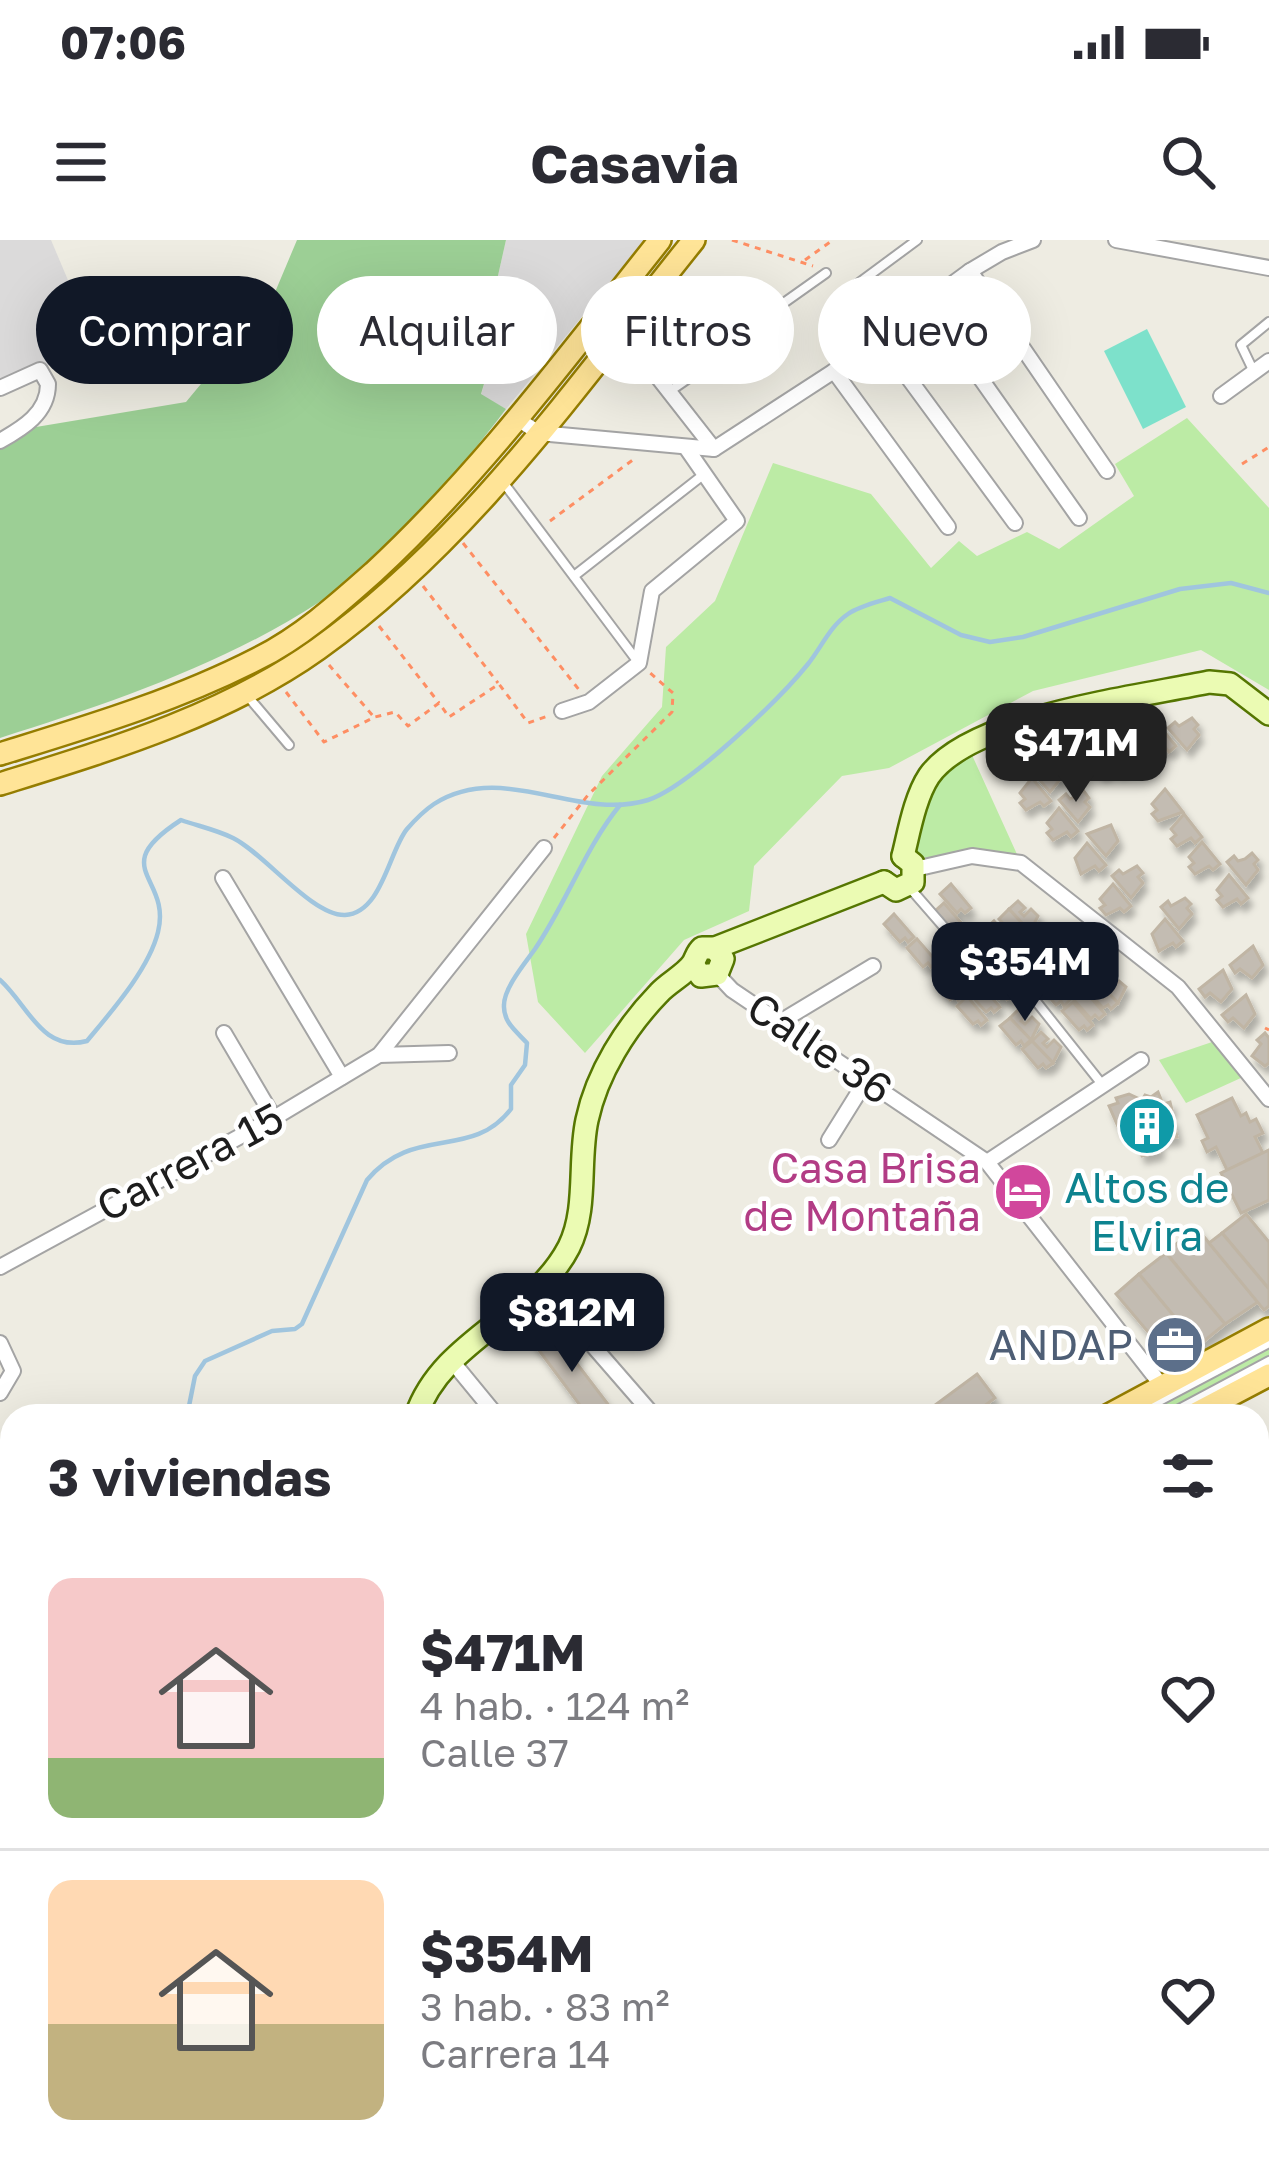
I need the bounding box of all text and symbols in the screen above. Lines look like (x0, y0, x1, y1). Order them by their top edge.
text: 07:06 (60, 15, 186, 69)
icon: menu (48, 129, 114, 195)
icon: search (1155, 129, 1221, 195)
text: Casavia (530, 130, 739, 195)
chip: Comprar (36, 276, 293, 384)
chip: Alquilar (317, 276, 557, 384)
chip: Filtros (581, 276, 794, 384)
chip: Nuevo (818, 276, 1031, 384)
pin: $471M (992, 703, 1160, 805)
text: $471M (1013, 718, 1139, 765)
pin: $354M (941, 922, 1109, 1024)
text: $354M (959, 937, 1091, 984)
street label: Calle 36 (739, 981, 902, 1114)
street label: Carrera 15 (88, 1091, 291, 1231)
building icon: Altos de Elvira (1116, 1095, 1178, 1157)
place label: Casa Brisa de Montaña (743, 1142, 981, 1240)
hotel icon: Casa Brisa de Montaña (992, 1161, 1054, 1223)
place label: Altos de Elvira (1065, 1162, 1229, 1260)
pin: $812M (488, 1273, 656, 1375)
text: $812M (507, 1288, 637, 1335)
office icon: ANDAP (1144, 1314, 1206, 1376)
place label: ANDAP (989, 1319, 1133, 1369)
icon: filters (1155, 1443, 1221, 1509)
text: 3 viviendas (48, 1446, 331, 1507)
text: $471M (420, 1621, 586, 1682)
icon: home (144, 1626, 288, 1770)
icon: heart (1155, 1665, 1221, 1731)
text: 4 hab. · 124 m² (420, 1682, 689, 1729)
text: Calle 37 (420, 1729, 569, 1776)
text: $354M (420, 1922, 594, 1983)
icon: home (144, 1928, 288, 2072)
icon: heart (1155, 1967, 1221, 2033)
text: 3 hab. · 83 m² (420, 1983, 670, 2030)
text: Carrera 14 (420, 2030, 611, 2077)

